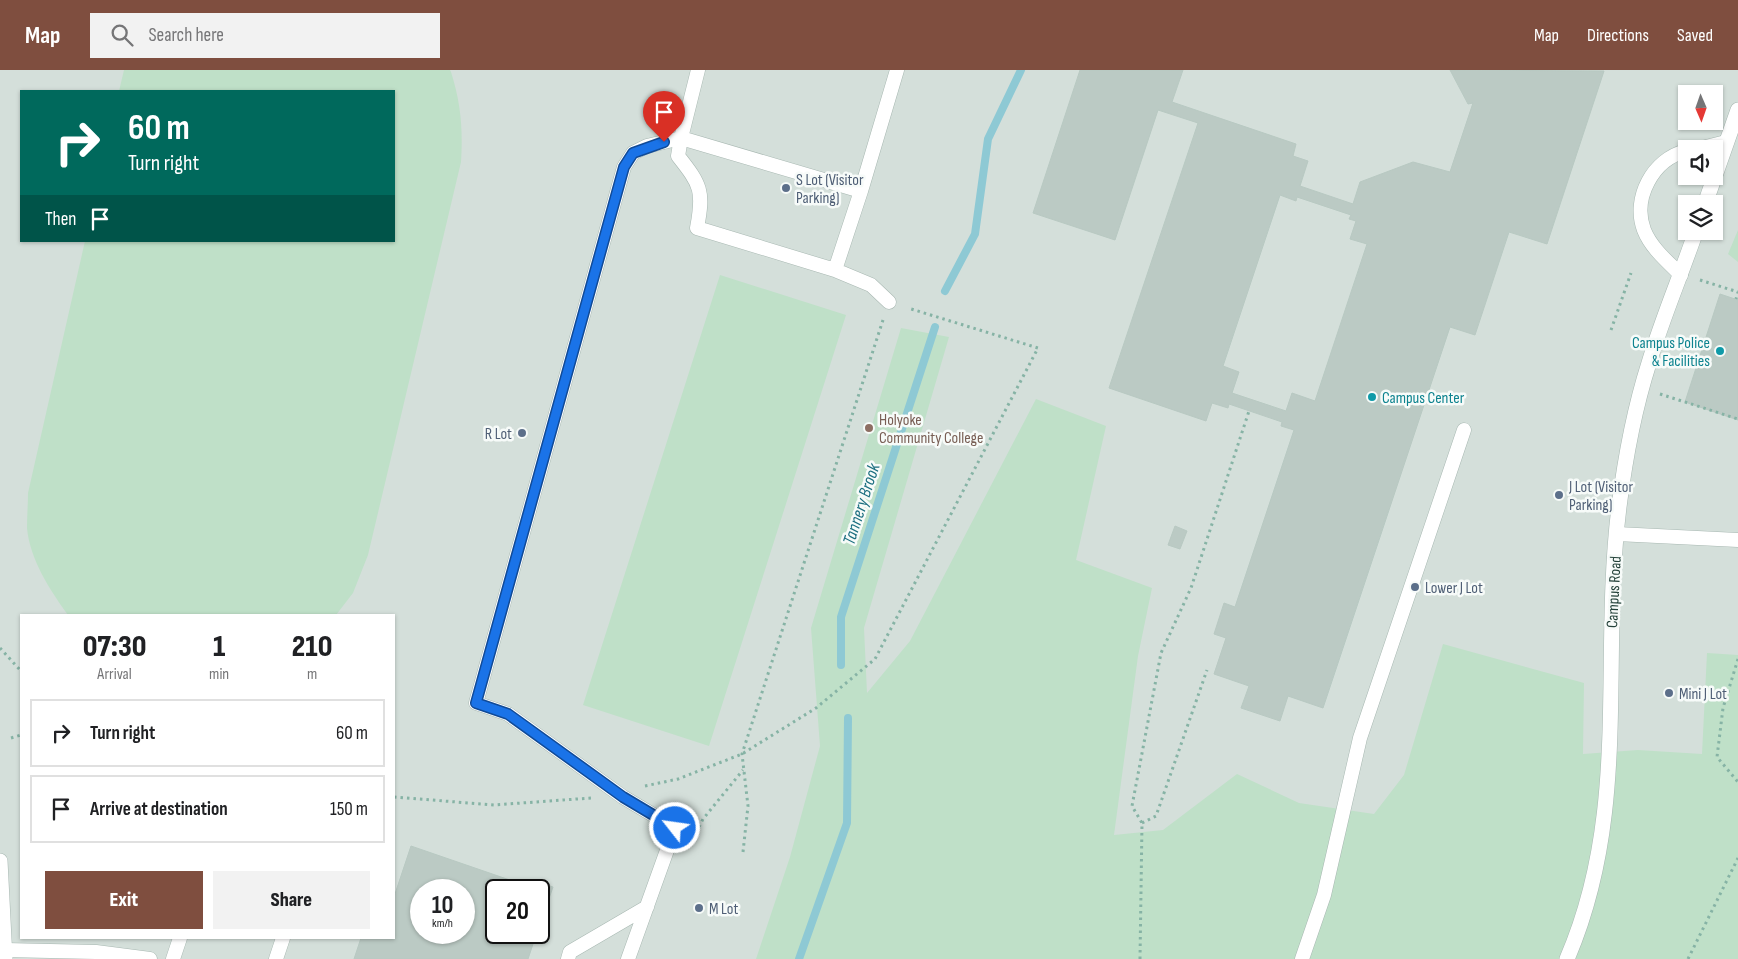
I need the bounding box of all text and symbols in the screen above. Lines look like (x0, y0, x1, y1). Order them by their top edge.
search box (90, 13, 440, 58)
text: Map (25, 21, 60, 50)
icon: search (108, 21, 136, 49)
text: Search here (148, 24, 224, 47)
text: Map (1534, 25, 1559, 46)
text: Directions (1587, 25, 1649, 46)
text: Saved (1677, 25, 1713, 46)
north arrow (1678, 85, 1722, 130)
map controls (1678, 85, 1723, 240)
pin (643, 91, 685, 142)
icon: arrive (650, 98, 678, 126)
text: 60 m (128, 107, 190, 150)
icon: right (45, 110, 110, 175)
button: sound (1678, 140, 1723, 185)
text: Turn right (128, 150, 199, 177)
place label: S Lot (Visitor Parking) (796, 171, 864, 208)
marker: S Lot (Visitor Parking) (780, 182, 792, 194)
button: layers (1678, 195, 1723, 240)
icon: arrive (86, 205, 114, 233)
text: Then (45, 208, 76, 231)
place label: Campus Police & Facilities (1632, 334, 1710, 371)
marker: Campus Police & Facilities (1714, 345, 1726, 357)
place label: Campus Center (1382, 389, 1465, 408)
marker: Campus Center (1366, 391, 1378, 403)
place label: Holyoke Community College (879, 411, 983, 448)
marker: Holyoke Community College (863, 422, 875, 434)
place label: R Lot (485, 425, 512, 444)
marker: R Lot (516, 427, 528, 439)
water label: Tannery Brook (838, 460, 885, 547)
place label: J Lot (Visitor Parking) (1568, 478, 1633, 515)
marker: J Lot (Visitor Parking) (1553, 489, 1565, 501)
street label: Campus Road (1603, 556, 1626, 629)
place label: Lower J Lot (1425, 579, 1483, 598)
marker: Lower J Lot (1409, 581, 1421, 593)
text: 07:30 (83, 629, 146, 665)
text: 1 (213, 629, 225, 665)
text: 210 (292, 629, 332, 665)
text: Arrival (97, 665, 132, 684)
text: min (209, 665, 229, 684)
text: m (307, 665, 317, 684)
place label: Mini J Lot (1679, 685, 1727, 704)
marker: Mini J Lot (1663, 687, 1675, 699)
icon: right (47, 719, 75, 747)
text: Turn right (90, 722, 155, 745)
text: 60 m (336, 722, 368, 745)
icon: arrive (47, 795, 75, 823)
text: Arrive at destination (90, 798, 228, 821)
text: 150 m (330, 798, 368, 821)
position arrow (648, 801, 700, 853)
button: Exit (45, 871, 203, 929)
button: Share (213, 871, 370, 929)
speed limit sign: 20 (485, 879, 550, 944)
text: 10 (432, 890, 453, 921)
place label: M Lot (709, 900, 738, 919)
marker: M Lot (693, 902, 705, 914)
text: km/h (432, 916, 453, 931)

